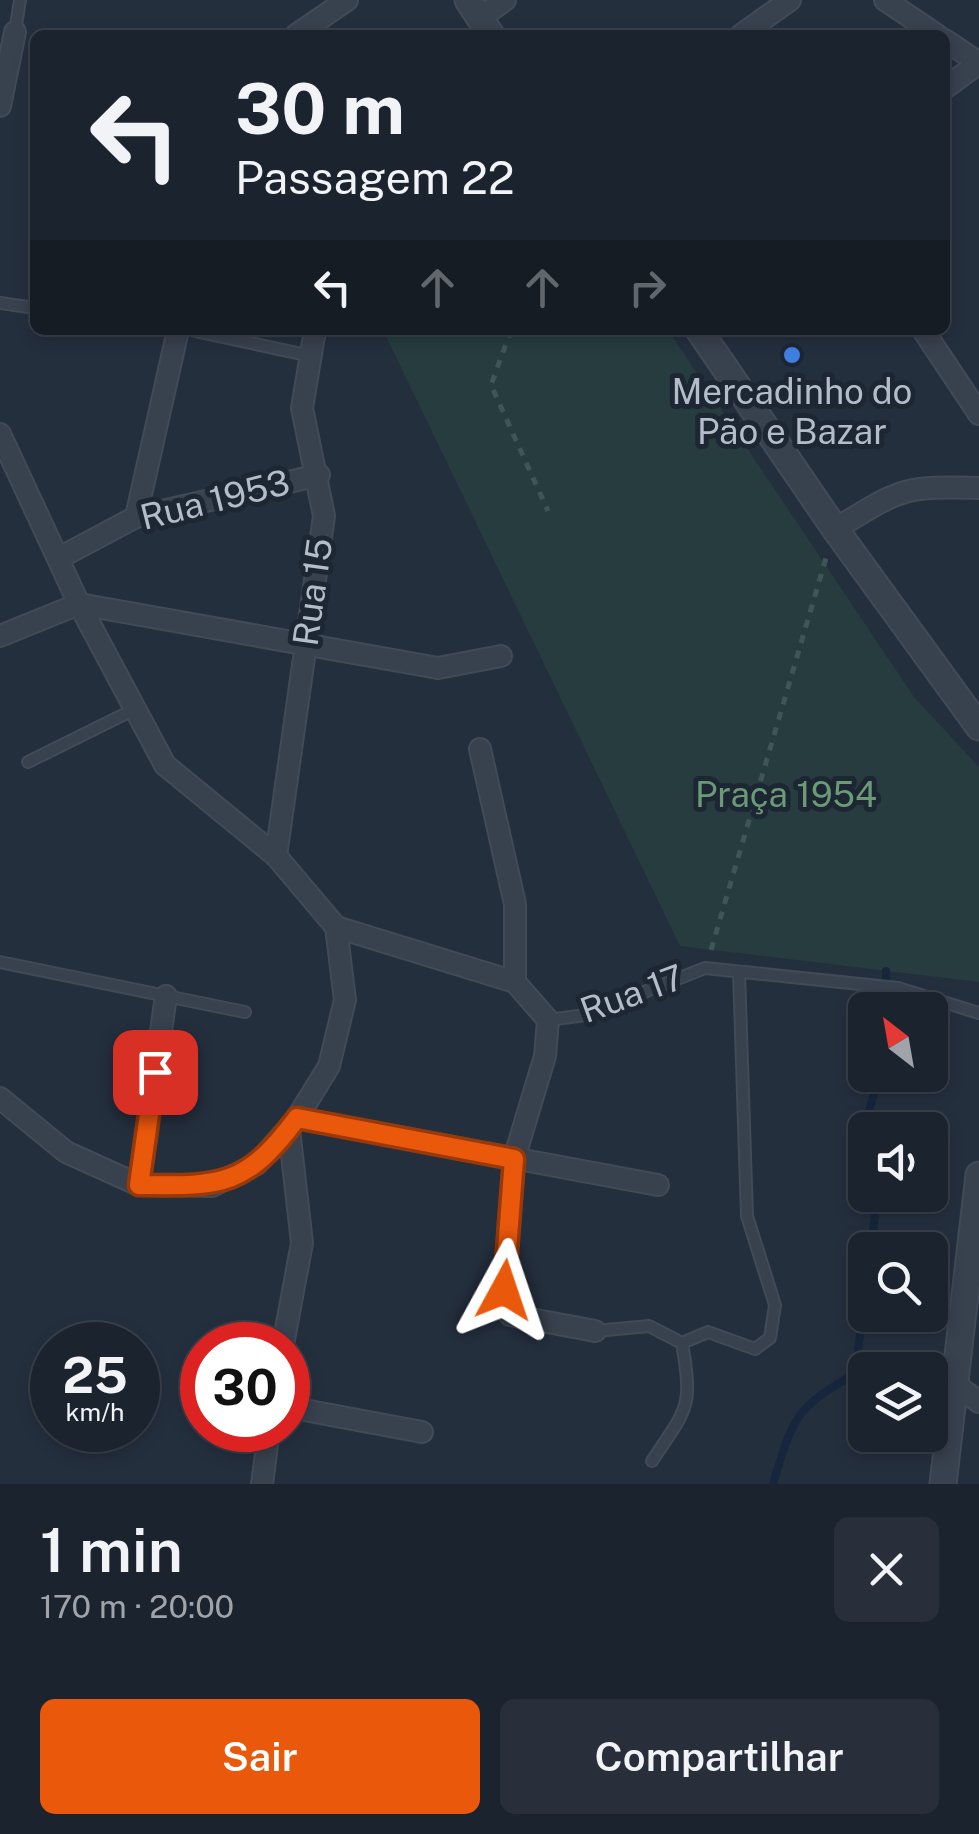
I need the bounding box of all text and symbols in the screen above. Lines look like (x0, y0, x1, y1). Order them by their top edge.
text: 30 m (235, 67, 405, 150)
icon: left (70, 70, 200, 200)
text: Passagem 22 (235, 151, 515, 204)
icon: left (305, 260, 360, 315)
icon: ahead (410, 260, 465, 315)
icon: ahead (515, 260, 570, 315)
icon: right (620, 260, 675, 315)
marker: Mercadinho do Pão e Bazar (781, 344, 803, 366)
place label: Mercadinho do Pão e Bazar (672, 371, 912, 452)
street label: Rua 1953 (136, 461, 294, 538)
street label: Rua 15 (285, 535, 340, 648)
park label: Praça 1954 (695, 774, 877, 815)
street label: Rua 17 (575, 956, 689, 1031)
north arrow (848, 992, 948, 1092)
map controls (848, 992, 948, 1452)
pin (113, 1030, 198, 1115)
icon: arrive (128, 1045, 183, 1100)
button: sound (848, 1112, 948, 1212)
button: search (848, 1232, 948, 1332)
position arrow (452, 1238, 556, 1342)
speed limit sign: 30 (180, 1322, 310, 1452)
text: 25 (62, 1345, 128, 1404)
button: layers (848, 1352, 948, 1452)
text: km/h (66, 1397, 124, 1427)
text: 1 min (40, 1515, 183, 1586)
button: close (834, 1517, 939, 1622)
text: 170 m · 20:00 (40, 1588, 234, 1625)
button: Sair (40, 1699, 480, 1814)
button: Compartilhar (500, 1699, 939, 1814)

